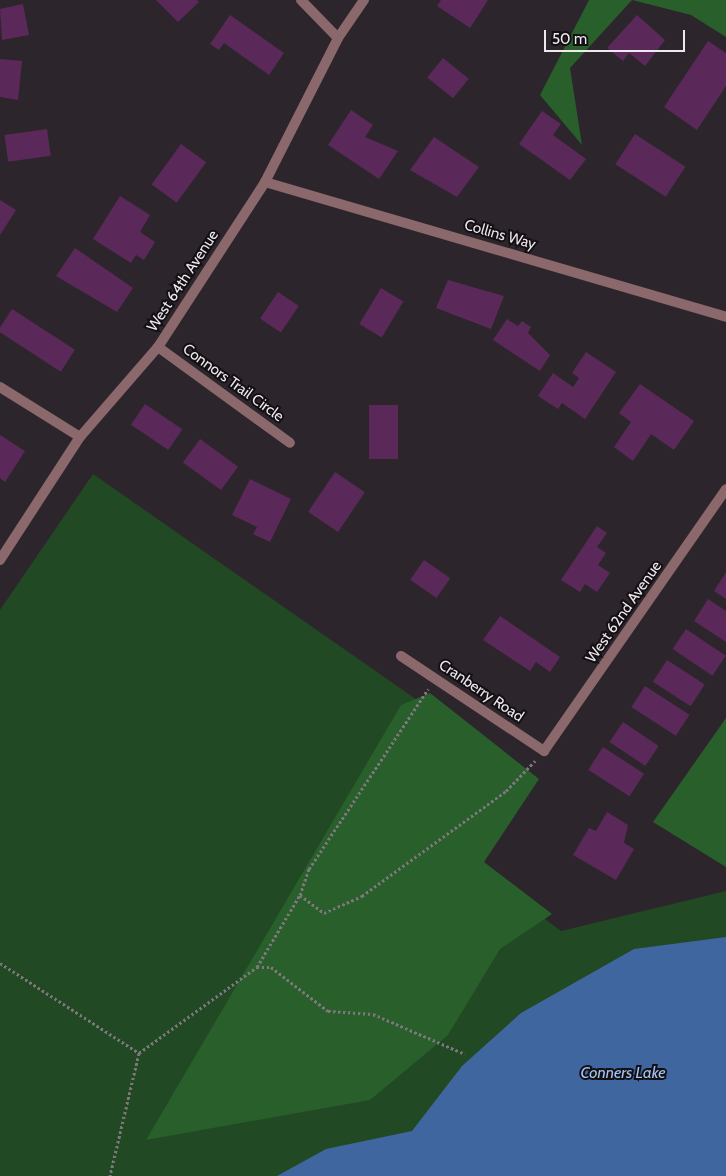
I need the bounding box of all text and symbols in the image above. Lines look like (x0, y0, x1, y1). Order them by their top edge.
scale bar (546, 20, 687, 52)
text: 50 m (552, 30, 587, 48)
street label: Collins Way (462, 216, 538, 254)
street label: West 64th Avenue (144, 227, 222, 335)
street label: Connors Trail Circle (179, 340, 287, 426)
street label: West 62nd Avenue (582, 558, 666, 666)
street label: Cranberry Road (435, 656, 527, 726)
water label: Conners Lake (580, 1063, 666, 1083)

